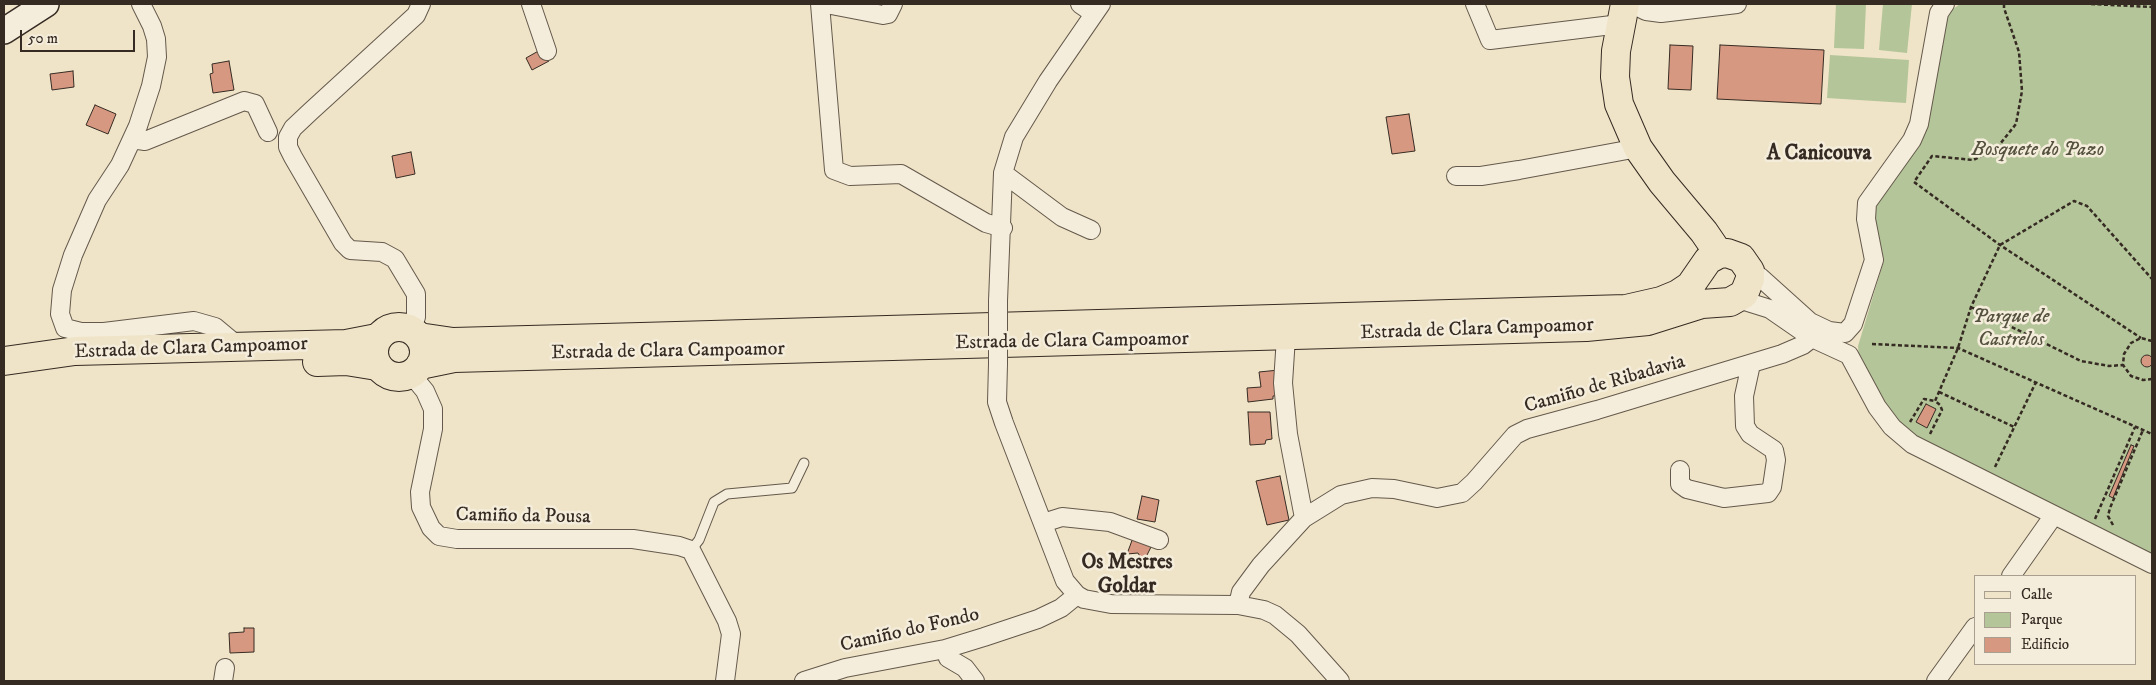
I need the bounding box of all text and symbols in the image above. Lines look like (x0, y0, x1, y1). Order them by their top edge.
scale bar (22, 20, 138, 52)
text: 50 m (28, 29, 58, 48)
park label: Bosquete do Pazo (1972, 139, 2104, 163)
district label: A Canicouva (1767, 142, 1871, 168)
park label: Parque de Castrelos (1973, 306, 2049, 353)
street label: Estrada de Clara Campoamor (1360, 314, 1594, 346)
street label: Estrada de Clara Campoamor (955, 328, 1189, 356)
street label: Estrada de Clara Campoamor (74, 333, 308, 365)
street label: Estrada de Clara Campoamor (551, 338, 785, 366)
street label: Camiño de Ribadavia (1522, 351, 1688, 419)
street label: Camiño da Pousa (455, 504, 591, 530)
district label: Os Mestres Goldar (1081, 551, 1173, 601)
legend (1974, 575, 2136, 665)
text: Calle (2021, 585, 2053, 604)
street label: Camiño do Fondo (838, 603, 982, 659)
text: Parque (2021, 610, 2062, 629)
text: Edificio (2021, 635, 2069, 654)

